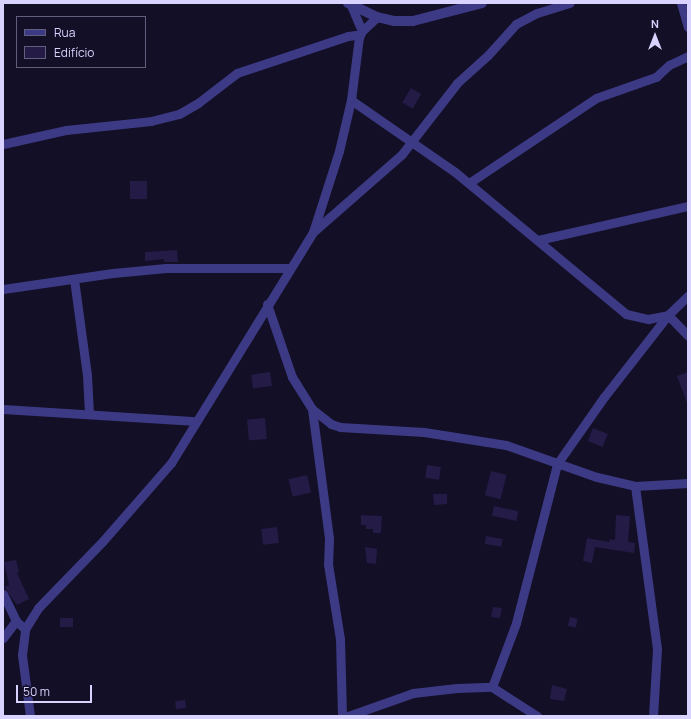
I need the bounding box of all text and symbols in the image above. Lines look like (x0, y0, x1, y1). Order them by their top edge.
legend (16, 16, 146, 68)
north arrow (635, 16, 675, 56)
text: N (651, 16, 659, 31)
text: Rua (54, 24, 75, 41)
text: Edifício (54, 44, 94, 61)
scale bar (18, 677, 94, 703)
text: 50 m (23, 683, 50, 700)

